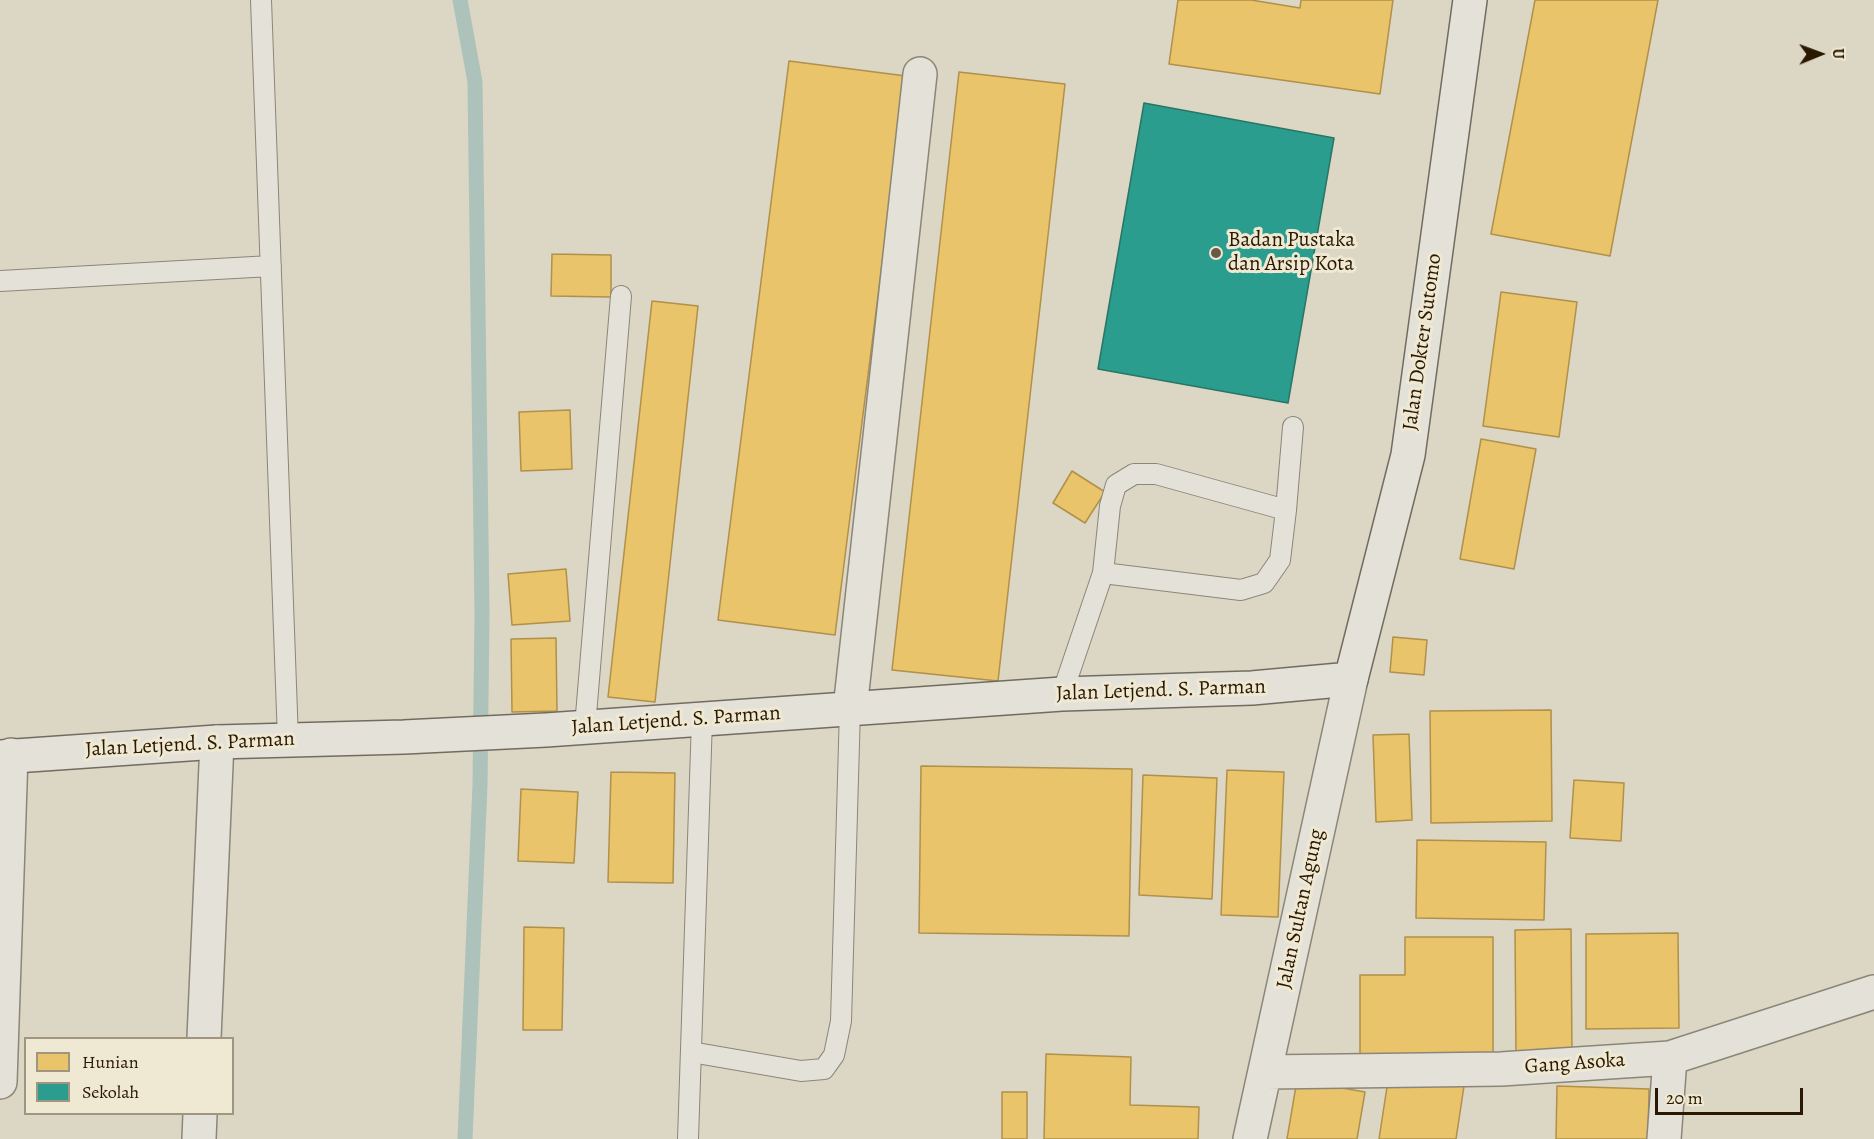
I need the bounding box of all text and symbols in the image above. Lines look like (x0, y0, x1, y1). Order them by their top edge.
north arrow (1790, 24, 1850, 84)
text: U (1827, 48, 1849, 59)
place label: Badan Pustaka dan Arsip Kota (1228, 228, 1355, 278)
marker: Badan Pustaka dan Arsip Kota (1209, 246, 1223, 260)
street label: Jalan Dokter Sutomo (1398, 252, 1448, 432)
street label: Jalan Letjend. S. Parman (1056, 675, 1266, 707)
street label: Jalan Letjend. S. Parman (570, 701, 782, 741)
street label: Jalan Letjend. S. Parman (85, 727, 295, 763)
street label: Jalan Sultan Agung (1272, 827, 1330, 991)
legend (24, 1037, 234, 1115)
street label: Gang Asoka (1524, 1048, 1626, 1080)
text: Hunian (82, 1050, 139, 1074)
scale bar (1658, 1076, 1806, 1114)
text: Sekolah (82, 1080, 139, 1104)
text: 20 m (1666, 1086, 1703, 1110)

